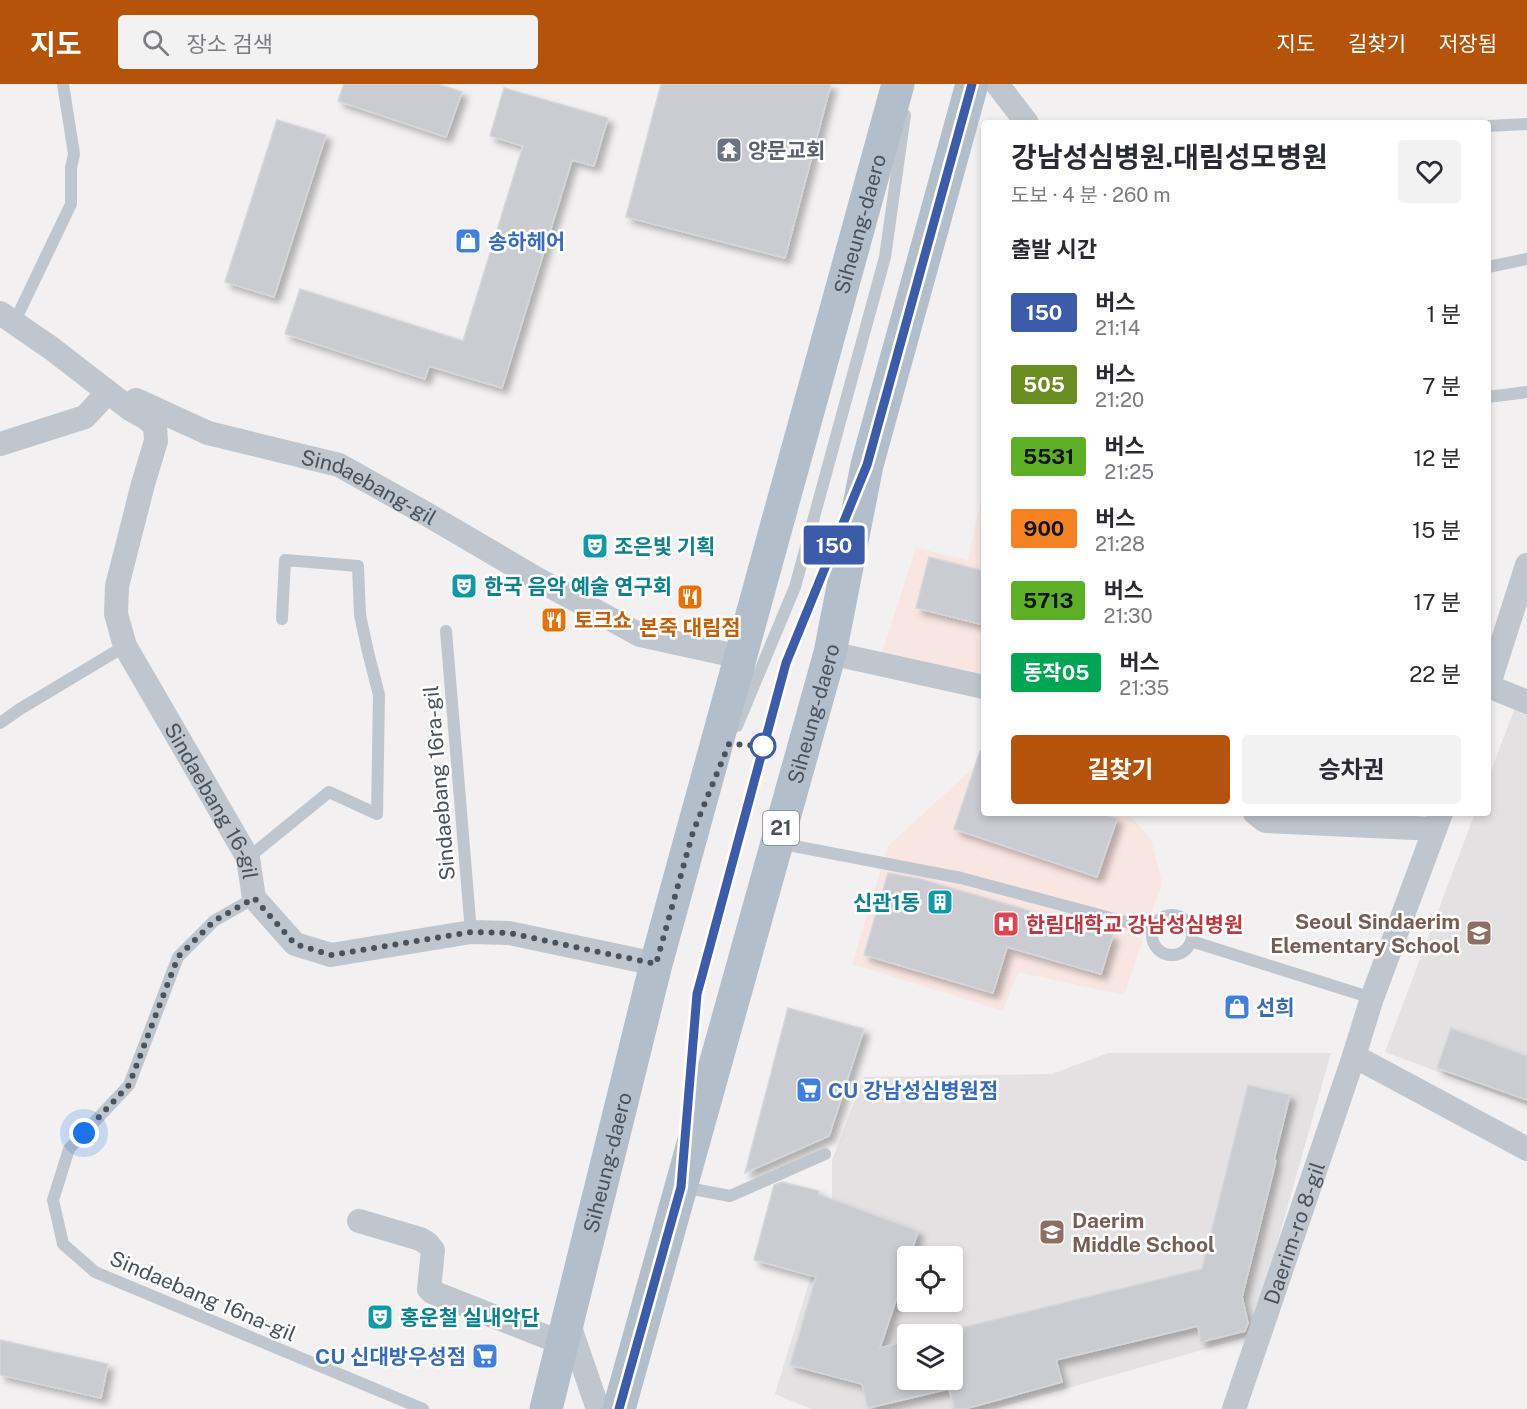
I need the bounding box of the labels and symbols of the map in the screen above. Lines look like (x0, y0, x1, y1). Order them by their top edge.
temple icon: 양문교회 (714, 135, 744, 165)
place label: 양문교회 (748, 138, 825, 163)
street label: Siheung-daero (828, 151, 891, 297)
shop icon: 송하헤어 (453, 226, 483, 256)
place label: 송하헤어 (488, 229, 565, 254)
street label: Sindaebang-gil (299, 444, 441, 530)
line badge: 150 (800, 526, 868, 564)
theatre icon: 조은빛 기획 (580, 531, 610, 561)
place label: 조은빛 기획 (614, 534, 715, 559)
theatre icon: 한국 음악 예술 연구회 (449, 571, 479, 601)
place label: 한국 음악 예술 연구회 (484, 574, 672, 599)
restaurant icon: 본죽 대림점 (675, 582, 705, 612)
restaurant icon: 토크쇼 (539, 605, 569, 635)
place label: 토크쇼 (574, 608, 632, 633)
place label: 본죽 대림점 (639, 615, 741, 640)
street label: Siheung-daero (782, 642, 844, 786)
street label: Sindaebang 16ra-gil (418, 685, 460, 881)
street label: Sindaebang 16-gil (160, 718, 264, 881)
unlabelled marker (750, 733, 776, 759)
road number: 21 (763, 811, 799, 845)
building icon: 신관1동 (925, 887, 955, 917)
place label: 신관1동 (853, 890, 920, 915)
hospital icon: 한림대학교 강남성심병원 (991, 909, 1021, 939)
place label: Seoul Sindaerim Elementary School (1270, 909, 1460, 958)
place label: 한림대학교 강남성심병원 (1026, 912, 1243, 937)
school or university icon: Seoul Sindaerim Elementary School (1464, 918, 1494, 948)
shop icon: 선희 (1222, 992, 1252, 1022)
place label: 선희 (1256, 995, 1295, 1020)
supermarket icon: CU 강남성심병원점 (794, 1075, 824, 1105)
place label: CU 강남성심병원점 (828, 1078, 998, 1103)
street label: Siheung-daero (578, 1089, 636, 1235)
your location (69, 1118, 99, 1148)
street label: Daerim-ro 8-gil (1258, 1158, 1330, 1307)
place label: Daerim Middle School (1072, 1208, 1215, 1257)
school or university icon: Daerim Middle School (1037, 1217, 1067, 1247)
street label: Sindaebang 16na-gil (106, 1245, 300, 1347)
theatre icon: 홍운철 실내악단 (365, 1302, 395, 1332)
place label: 홍운철 실내악단 (400, 1305, 540, 1330)
supermarket icon: CU 신대방우성점 (470, 1341, 500, 1371)
place label: CU 신대방우성점 (315, 1344, 466, 1369)

